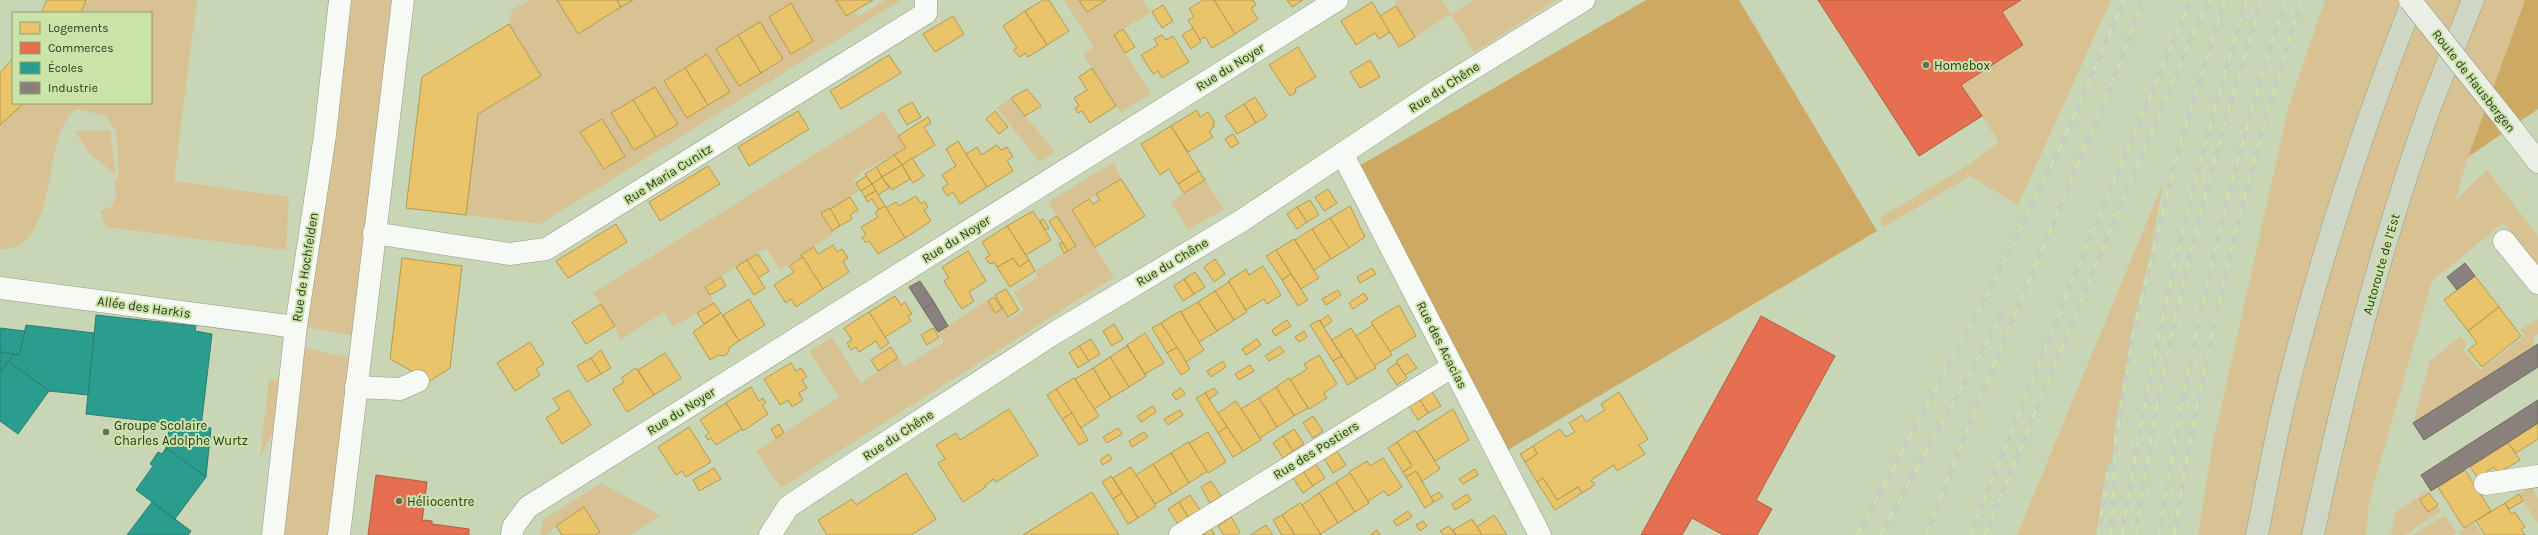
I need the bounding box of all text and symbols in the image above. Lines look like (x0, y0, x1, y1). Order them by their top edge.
legend (12, 12, 152, 104)
text: Logements (48, 21, 109, 35)
street label: Route de Hausbergen (2429, 27, 2519, 135)
street label: Rue du Noyer (1193, 40, 1267, 94)
text: Commerces (48, 41, 114, 55)
street label: Rue du Chêne (1406, 58, 1482, 115)
place label: Homebox (1934, 58, 1990, 73)
text: Écoles (48, 60, 83, 75)
marker: Homebox (1921, 60, 1931, 70)
text: Industrie (48, 81, 98, 95)
street label: Rue Maria Cunitz (621, 141, 715, 207)
street label: Rue de Hochfelden (289, 211, 321, 323)
street label: Rue du Noyer (919, 212, 993, 266)
street label: Autoroute de l’Est (2359, 212, 2403, 316)
street label: Rue du Chêne (1133, 234, 1211, 289)
street label: Allée des Harkis (96, 293, 192, 321)
street label: Rue des Acacias (1414, 299, 1471, 391)
street label: Rue du Noyer (644, 384, 718, 438)
street label: Rue du Chêne (860, 406, 936, 463)
place label: Groupe Scolaire Charles Adolphe Wurtz (114, 418, 248, 448)
street label: Rue des Postiers (1270, 418, 1362, 482)
marker: Groupe Scolaire Charles Adolphe Wurtz (101, 427, 111, 437)
place label: Héliocentre (407, 494, 475, 509)
marker: Héliocentre (394, 496, 404, 506)

